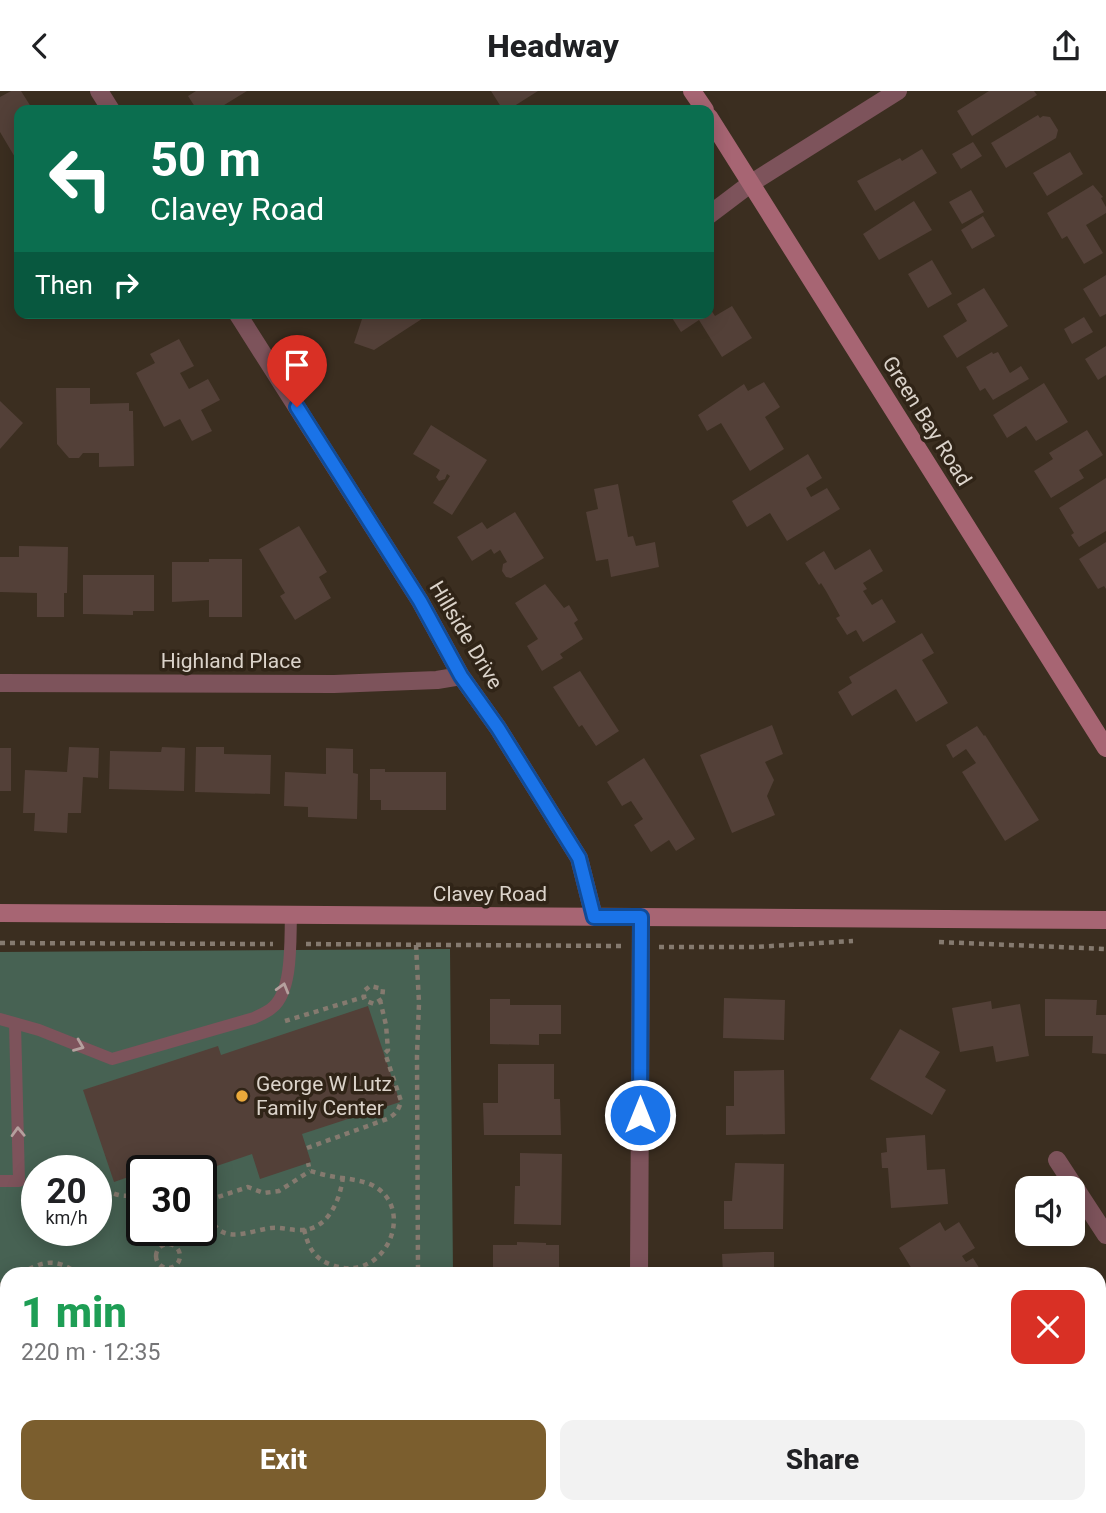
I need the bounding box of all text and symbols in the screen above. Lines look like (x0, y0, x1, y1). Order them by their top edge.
icon: back (21, 27, 59, 65)
text: Headway (487, 27, 619, 65)
icon: share (1047, 27, 1085, 65)
text: 50 m (150, 131, 261, 188)
icon: left (35, 133, 126, 224)
text: Clavey Road (150, 190, 324, 228)
icon: right (107, 266, 145, 304)
text: Then (35, 270, 93, 300)
pin (267, 335, 327, 407)
icon: arrive (278, 346, 316, 384)
street label: Green Bay Road (878, 352, 976, 490)
street label: Hillside Drive (424, 577, 508, 693)
street label: Highland Place (161, 649, 301, 673)
street label: Clavey Road (433, 882, 547, 906)
one-way arrow (275, 982, 289, 994)
one-way arrow (73, 1038, 85, 1052)
place label: George W Lutz Family Center (256, 1072, 392, 1120)
position arrow (603, 1078, 677, 1152)
marker: George W Lutz Family Center (234, 1088, 250, 1104)
one-way arrow (10, 1126, 26, 1137)
speed limit sign: 30 (126, 1155, 217, 1246)
text: 20 (46, 1171, 87, 1212)
map controls (1015, 1176, 1085, 1246)
button: sound (1015, 1176, 1085, 1246)
text: km/h (45, 1207, 88, 1228)
text: 1 min (21, 1288, 127, 1337)
button: close (1011, 1290, 1085, 1364)
text: 220 m · 12:35 (21, 1339, 160, 1366)
button: Exit (21, 1420, 546, 1500)
button: Share (560, 1420, 1085, 1500)

